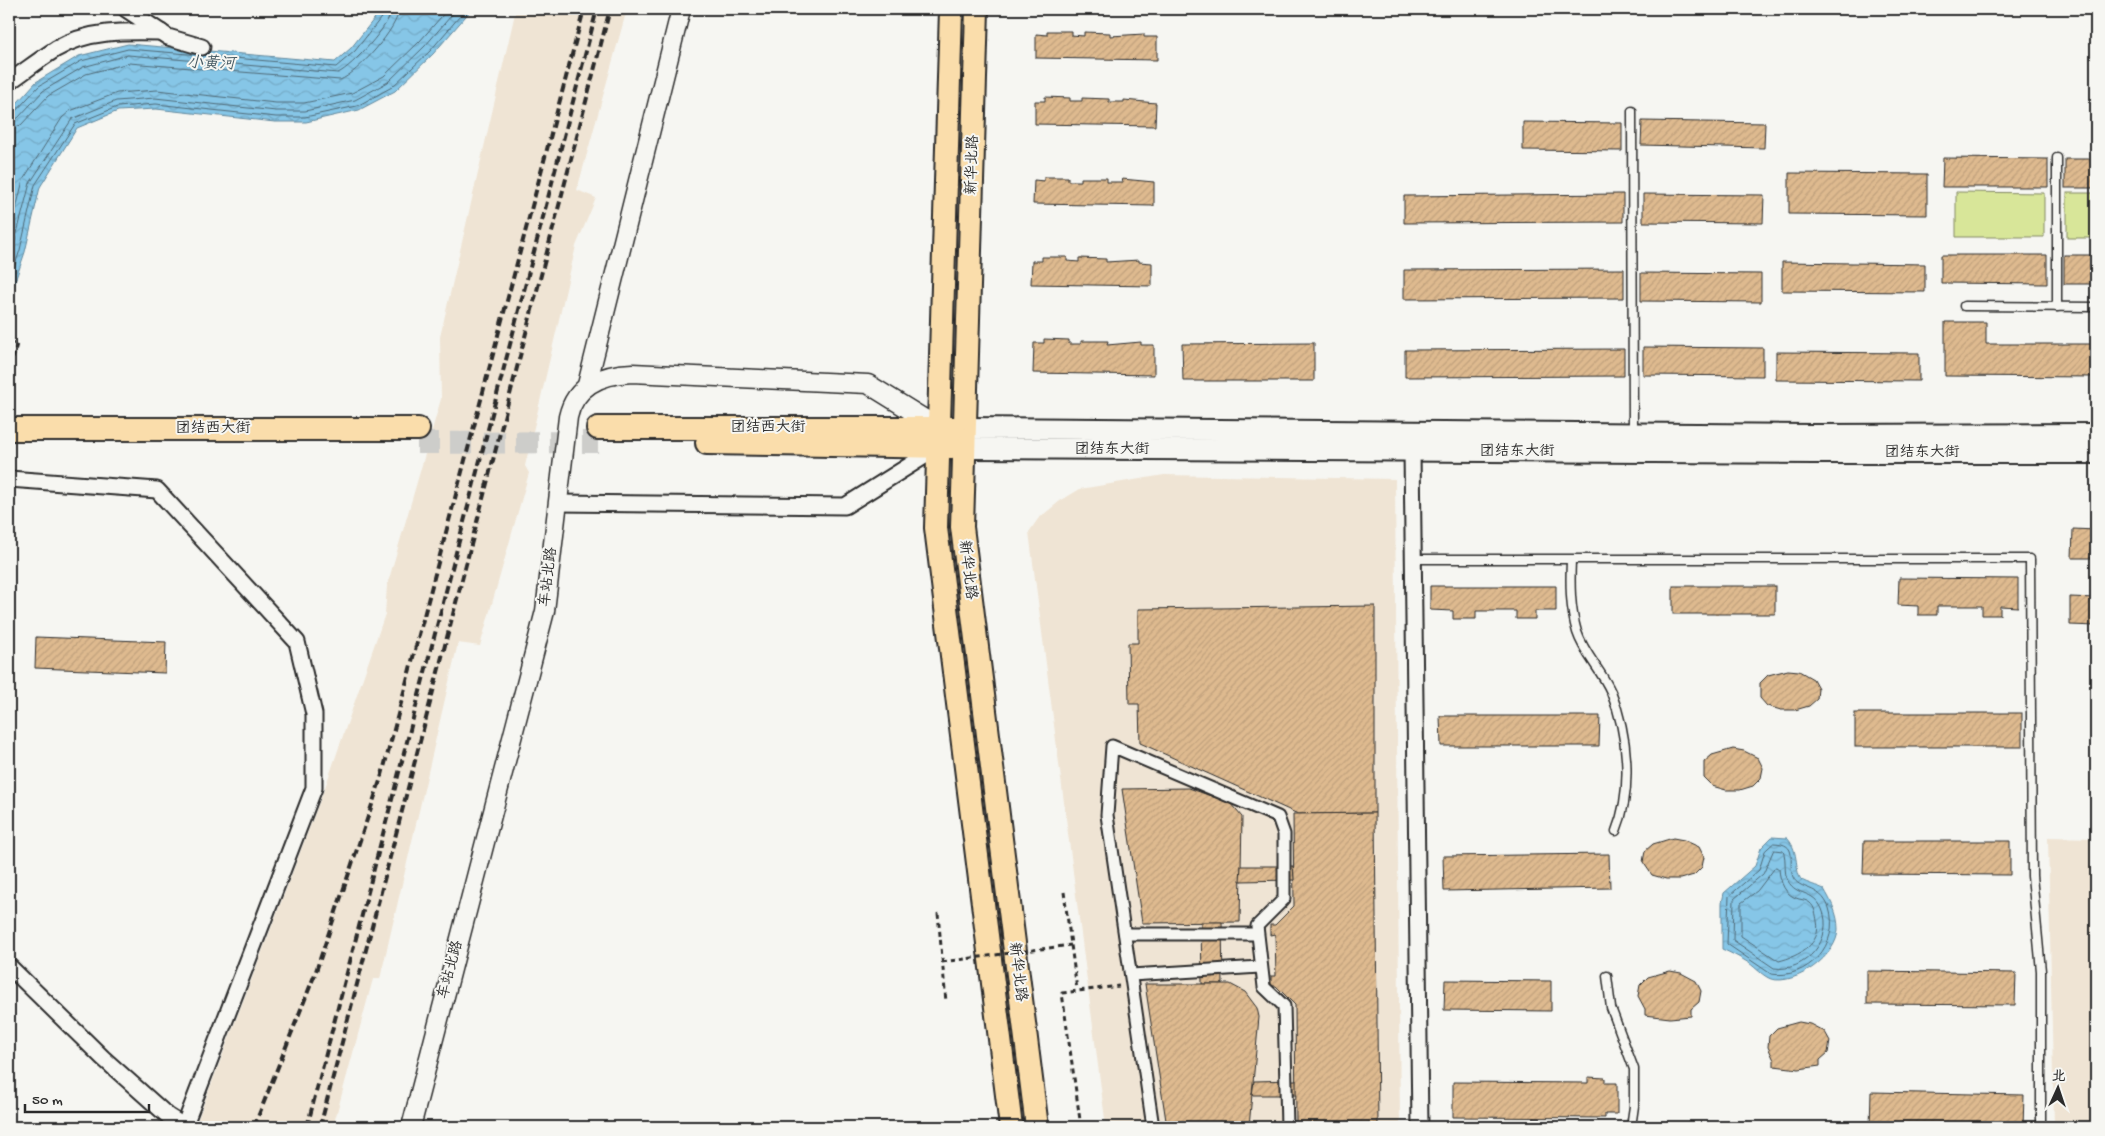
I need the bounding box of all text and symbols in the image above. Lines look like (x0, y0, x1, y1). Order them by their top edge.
water label: 小黄河 (187, 53, 238, 75)
street label: 新华北路 (963, 135, 983, 195)
street label: 团结西大街 (730, 419, 806, 437)
street label: 团结西大街 (175, 420, 251, 438)
street label: 团结东大街 (1074, 441, 1150, 459)
street label: 团结东大街 (1479, 443, 1555, 461)
street label: 团结东大街 (1884, 444, 1960, 462)
street label: 新华北路 (954, 539, 980, 601)
street label: 车站北路 (536, 546, 562, 608)
street label: 车站北路 (435, 939, 467, 1001)
street label: 新华北路 (1004, 941, 1030, 1003)
north arrow (2032, 1064, 2082, 1114)
text: 北 (2051, 1069, 2066, 1086)
scale bar (25, 1081, 149, 1113)
text: 50 m (32, 1092, 63, 1110)

